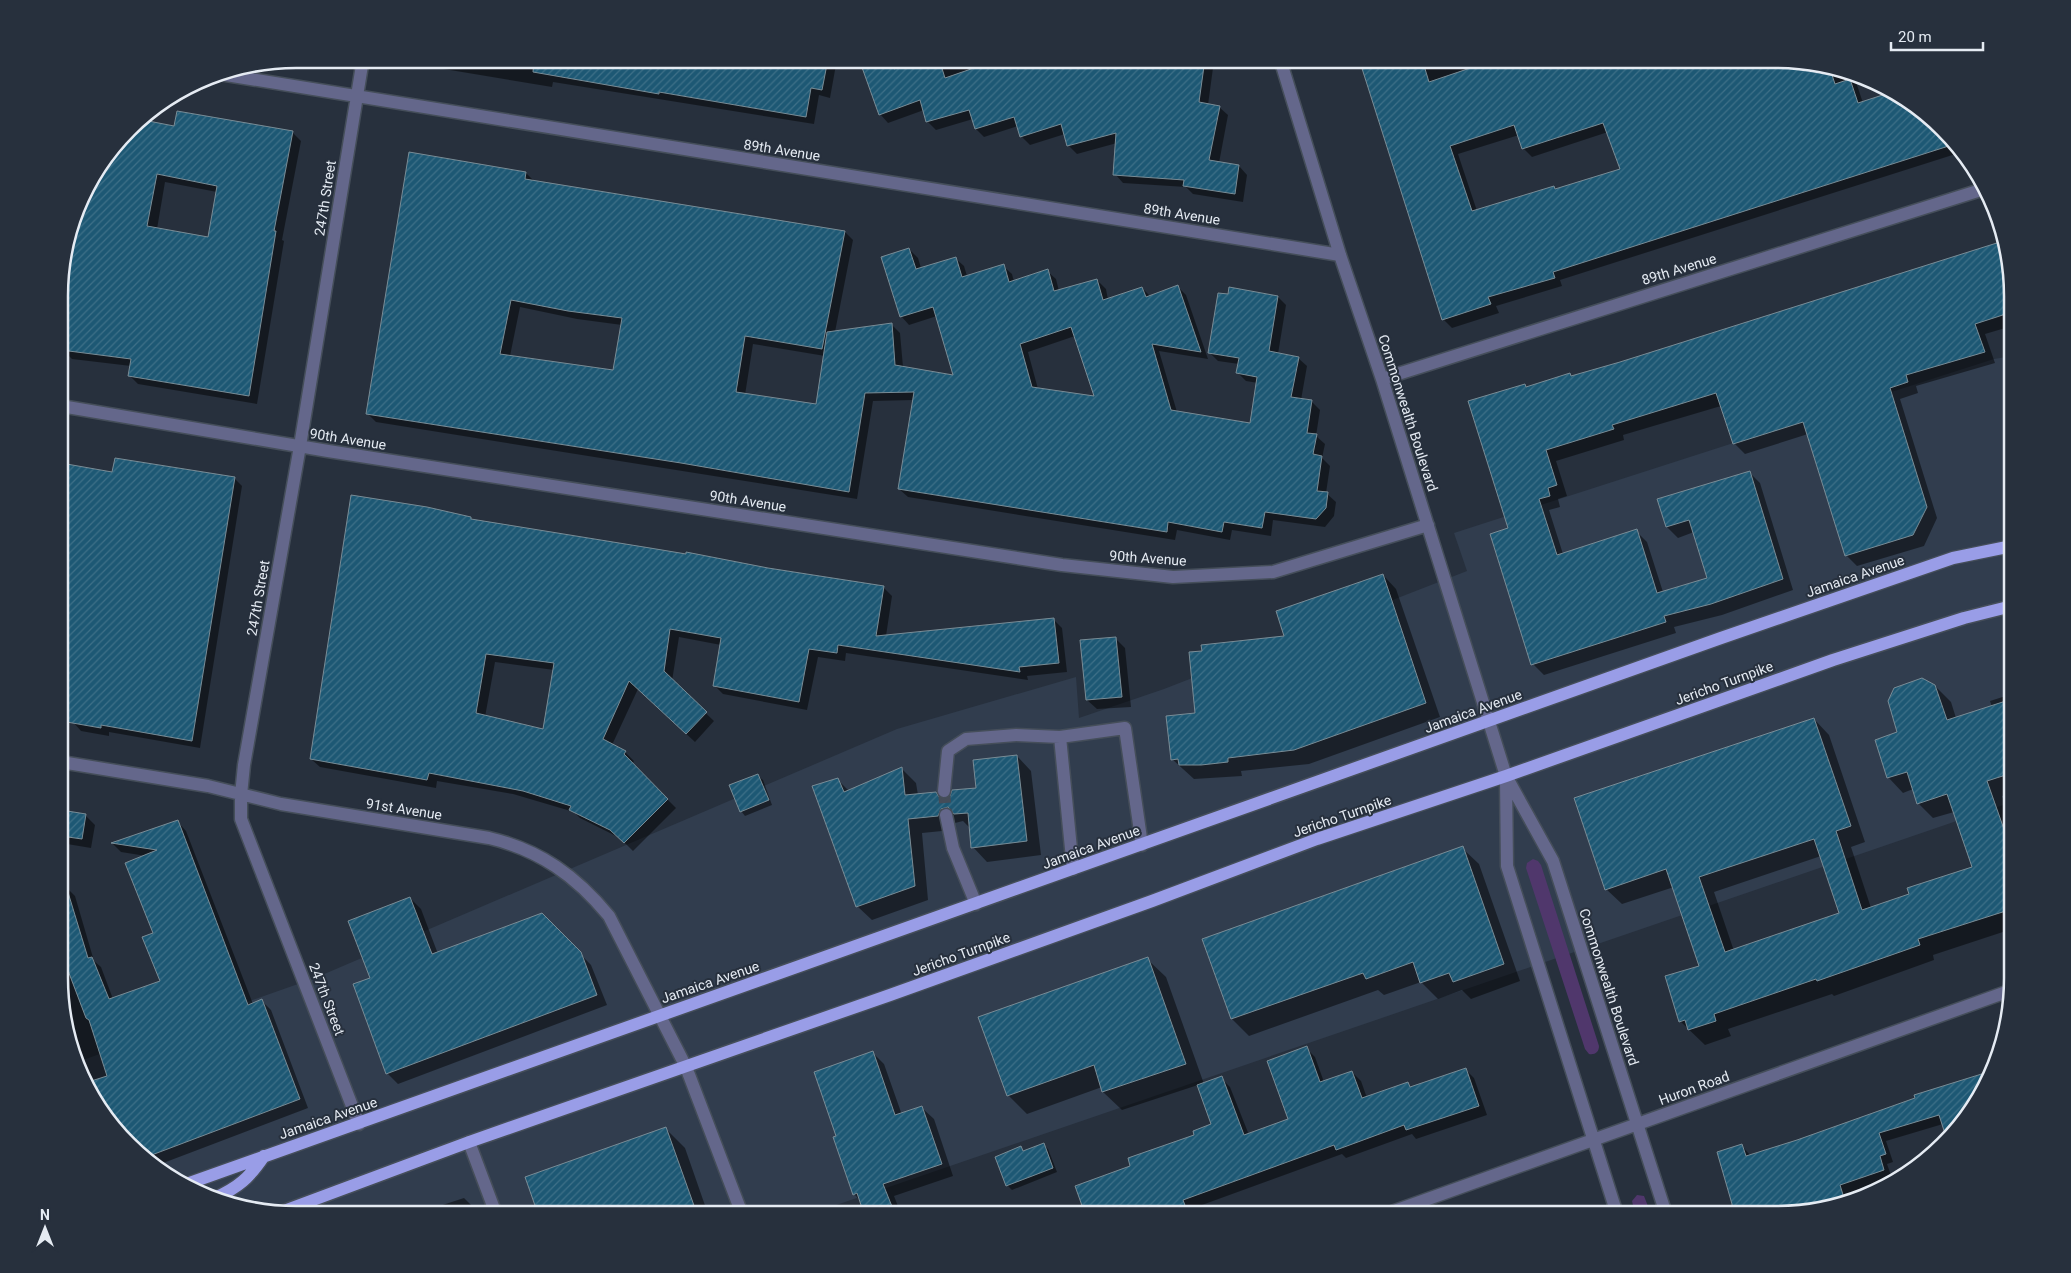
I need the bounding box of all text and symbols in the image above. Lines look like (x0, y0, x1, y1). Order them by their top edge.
scale bar (1891, 20, 1984, 52)
text: 20 m (1898, 28, 1932, 46)
street label: 89th Avenue (743, 136, 821, 164)
street label: 247th Street (311, 159, 339, 237)
street label: 89th Avenue (1143, 200, 1221, 228)
street label: 89th Avenue (1640, 250, 1718, 288)
street label: Commonwealth Boulevard (1375, 333, 1441, 493)
street label: 90th Avenue (309, 425, 387, 453)
street label: 90th Avenue (709, 487, 787, 515)
street label: 90th Avenue (1109, 547, 1187, 569)
street label: Jamaica Avenue (1804, 552, 1906, 600)
street label: 247th Street (243, 559, 273, 637)
street label: Jericho Turnpike (1673, 658, 1775, 708)
street label: Jamaica Avenue (1422, 686, 1524, 736)
street label: Jericho Turnpike (1291, 792, 1393, 840)
street label: 91st Avenue (365, 795, 443, 823)
street label: Jamaica Avenue (1040, 822, 1142, 872)
street label: Commonwealth Boulevard (1576, 907, 1642, 1067)
street label: Jericho Turnpike (910, 929, 1012, 979)
street label: Jamaica Avenue (659, 958, 761, 1006)
street label: 247th Street (306, 961, 348, 1038)
street label: Huron Road (1657, 1068, 1731, 1108)
street label: Jamaica Avenue (277, 1094, 379, 1142)
north arrow (20, 1203, 70, 1253)
text: N (40, 1207, 50, 1223)

